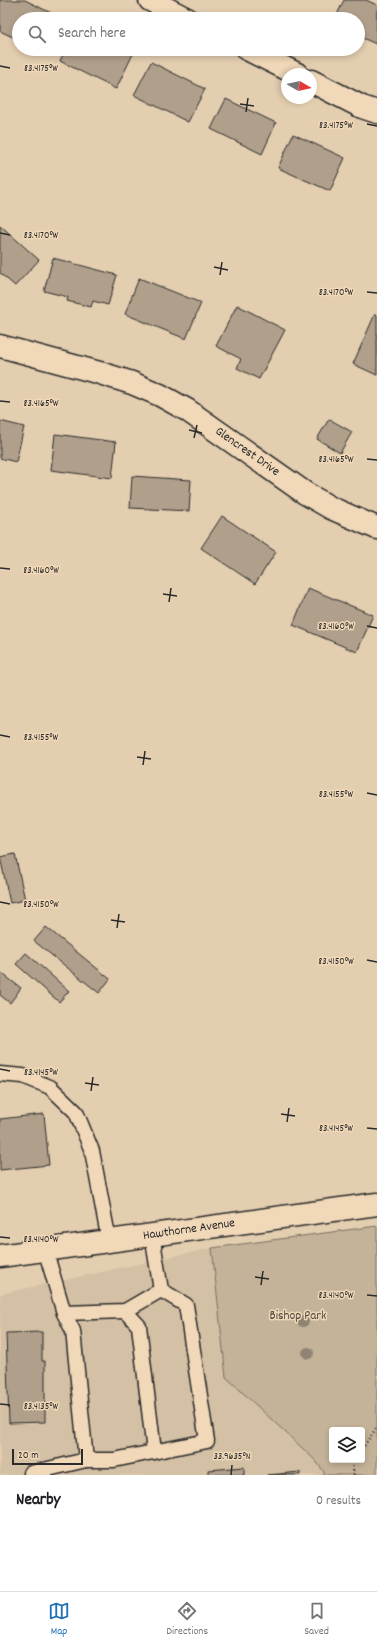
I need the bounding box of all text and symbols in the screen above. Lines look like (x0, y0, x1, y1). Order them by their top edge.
search box (12, 12, 365, 56)
icon: search (26, 23, 48, 45)
text: Search here (58, 23, 126, 45)
text: 83.4175°W (24, 62, 58, 76)
north arrow (281, 68, 317, 104)
text: 83.4175°W (319, 119, 353, 133)
text: 83.4170°W (24, 229, 59, 243)
text: 83.4170°W (319, 286, 354, 300)
text: 83.4165°W (24, 397, 59, 411)
street label: Glencrest Drive (211, 423, 284, 482)
text: 83.4165°W (319, 453, 354, 467)
text: 83.4160°W (23, 564, 59, 578)
text: 83.4160°W (318, 620, 354, 634)
text: 83.4155°W (24, 731, 59, 745)
text: 83.4155°W (319, 788, 354, 802)
text: 83.4150°W (23, 898, 59, 912)
text: 83.4150°W (318, 955, 354, 969)
text: 83.4145°W (24, 1066, 58, 1080)
text: 83.4145°W (319, 1122, 353, 1136)
street label: Hawthorne Avenue (142, 1214, 237, 1246)
text: 83.4140°W (24, 1233, 59, 1247)
text: 83.4140°W (319, 1289, 354, 1303)
park label: Bishop Park (270, 1307, 326, 1326)
text: 83.4135°W (24, 1400, 58, 1414)
map controls (329, 1427, 365, 1463)
button: layers (329, 1427, 365, 1463)
scale bar (12, 1447, 83, 1466)
text: 20 m (18, 1448, 39, 1464)
text: 33.9635°N (213, 1450, 251, 1464)
text: Nearby (16, 1489, 60, 1513)
text: 0 results (316, 1492, 361, 1511)
tab: Map (48, 1600, 70, 1640)
tab: Directions (166, 1600, 208, 1640)
tab: Saved (304, 1600, 329, 1640)

